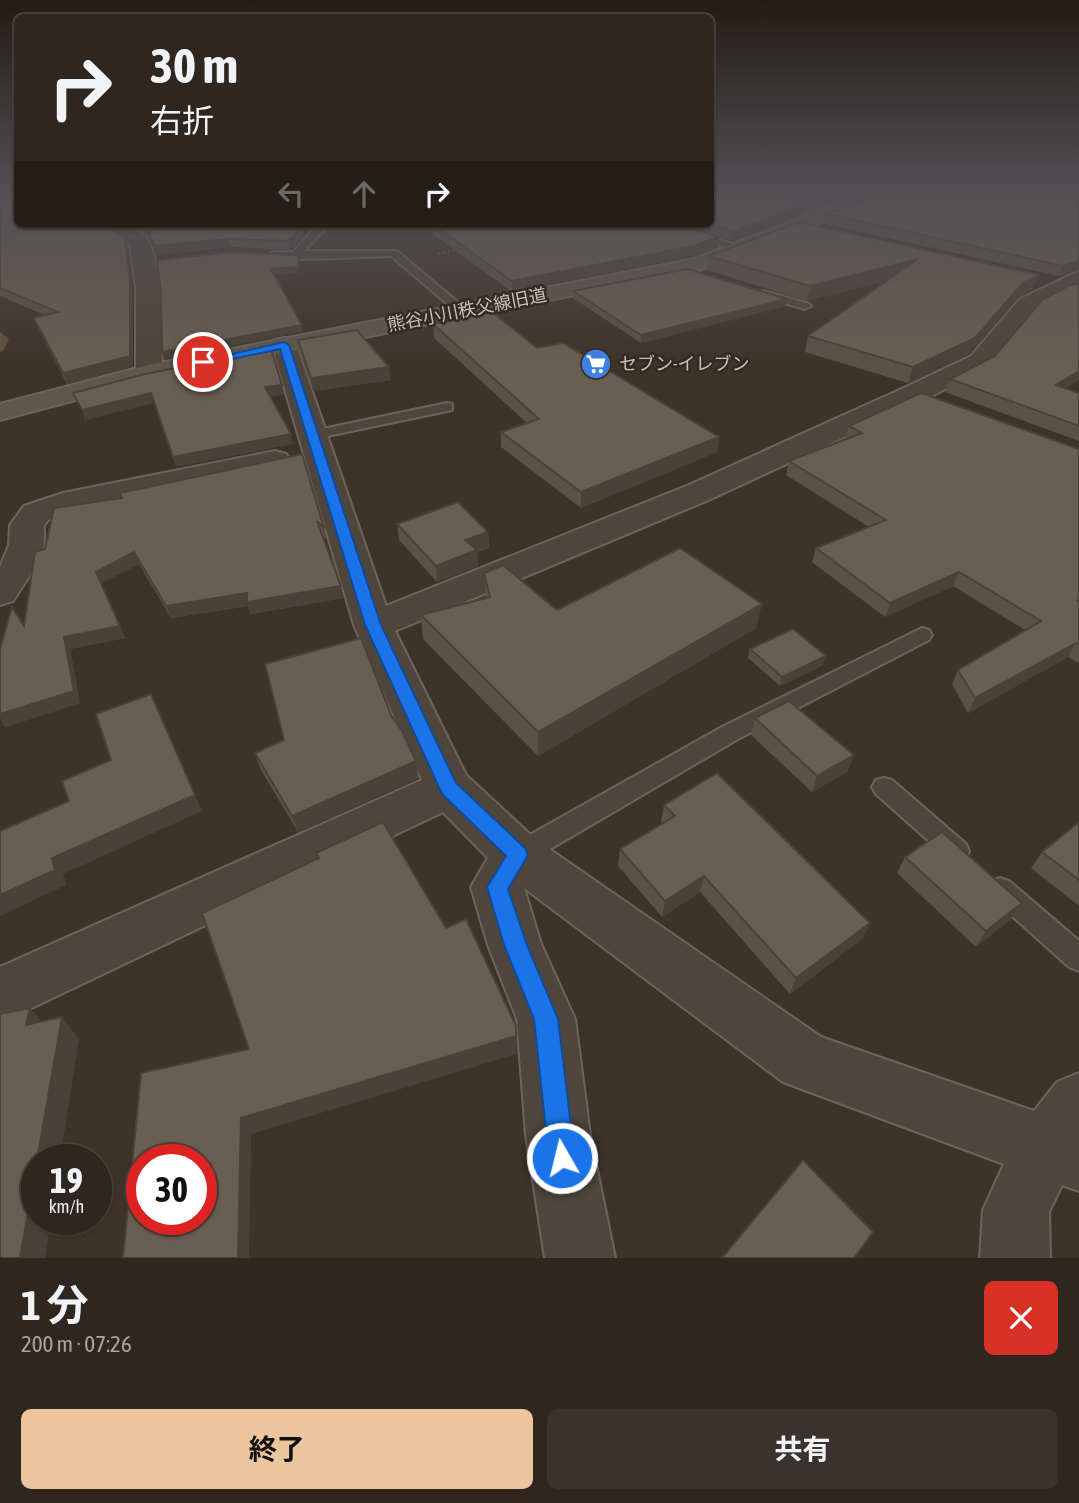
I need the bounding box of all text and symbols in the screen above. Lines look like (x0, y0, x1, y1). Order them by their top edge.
text: 30 m (150, 37, 238, 93)
icon: right (35, 42, 126, 133)
text: 右折 (150, 102, 214, 139)
icon: left (272, 175, 310, 213)
icon: ahead (345, 175, 383, 213)
icon: right (418, 175, 456, 213)
street label: 熊谷小川秩父線旧道 (385, 284, 548, 335)
pin (173, 332, 233, 392)
icon: arrive (184, 343, 222, 381)
supermarket icon: セブン-イレブン (579, 347, 613, 381)
place label: セブン-イレブン (619, 353, 750, 374)
position arrow (525, 1121, 599, 1195)
speed limit sign: 30 (126, 1144, 217, 1235)
text: 19 (50, 1160, 83, 1200)
text: km/h (49, 1196, 84, 1217)
text: 1 分 (21, 1281, 89, 1329)
button: close (984, 1281, 1058, 1355)
text: 200 m · 07:26 (21, 1331, 132, 1357)
button: 終了 (21, 1409, 533, 1489)
button: 共有 (547, 1409, 1058, 1489)

